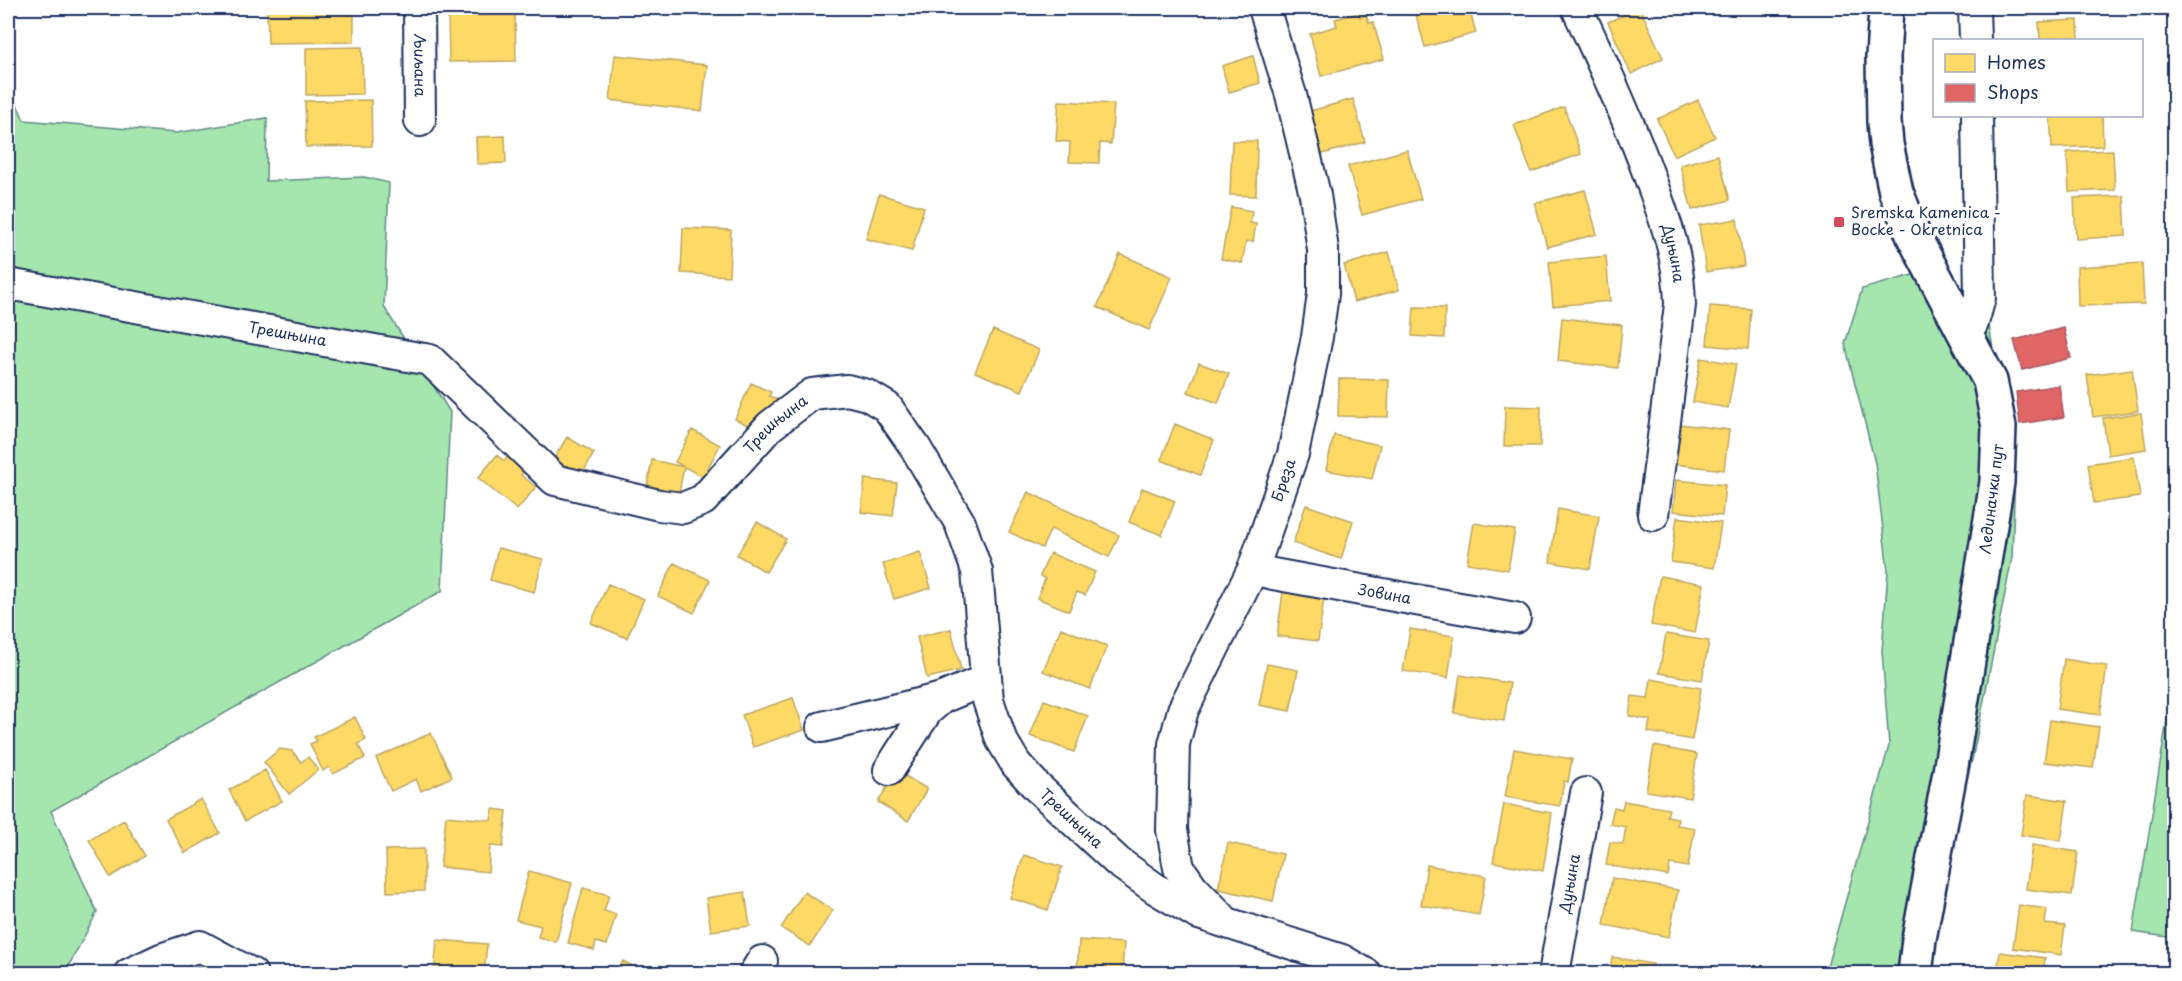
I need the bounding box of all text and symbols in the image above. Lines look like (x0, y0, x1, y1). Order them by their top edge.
street label: Љиљана (409, 33, 433, 97)
legend (1933, 39, 2143, 117)
text: Homes (1987, 48, 2045, 75)
text: Shops (1987, 78, 2038, 105)
place label: Sremska Kamenica - Bocke - Okretnica (1851, 200, 2001, 240)
marker: Sremska Kamenica - Bocke - Okretnica (1832, 215, 1846, 229)
street label: Дуњина (1656, 220, 1692, 284)
street label: Трешњина (247, 315, 329, 351)
street label: Трешњина (738, 388, 812, 458)
street label: Лединачки пут (1972, 442, 2009, 555)
street label: Бреза (1264, 455, 1301, 504)
street label: Зовина (1355, 577, 1414, 609)
street label: Трешњина (1035, 782, 1109, 853)
street label: Дуњина (1552, 851, 1585, 916)

